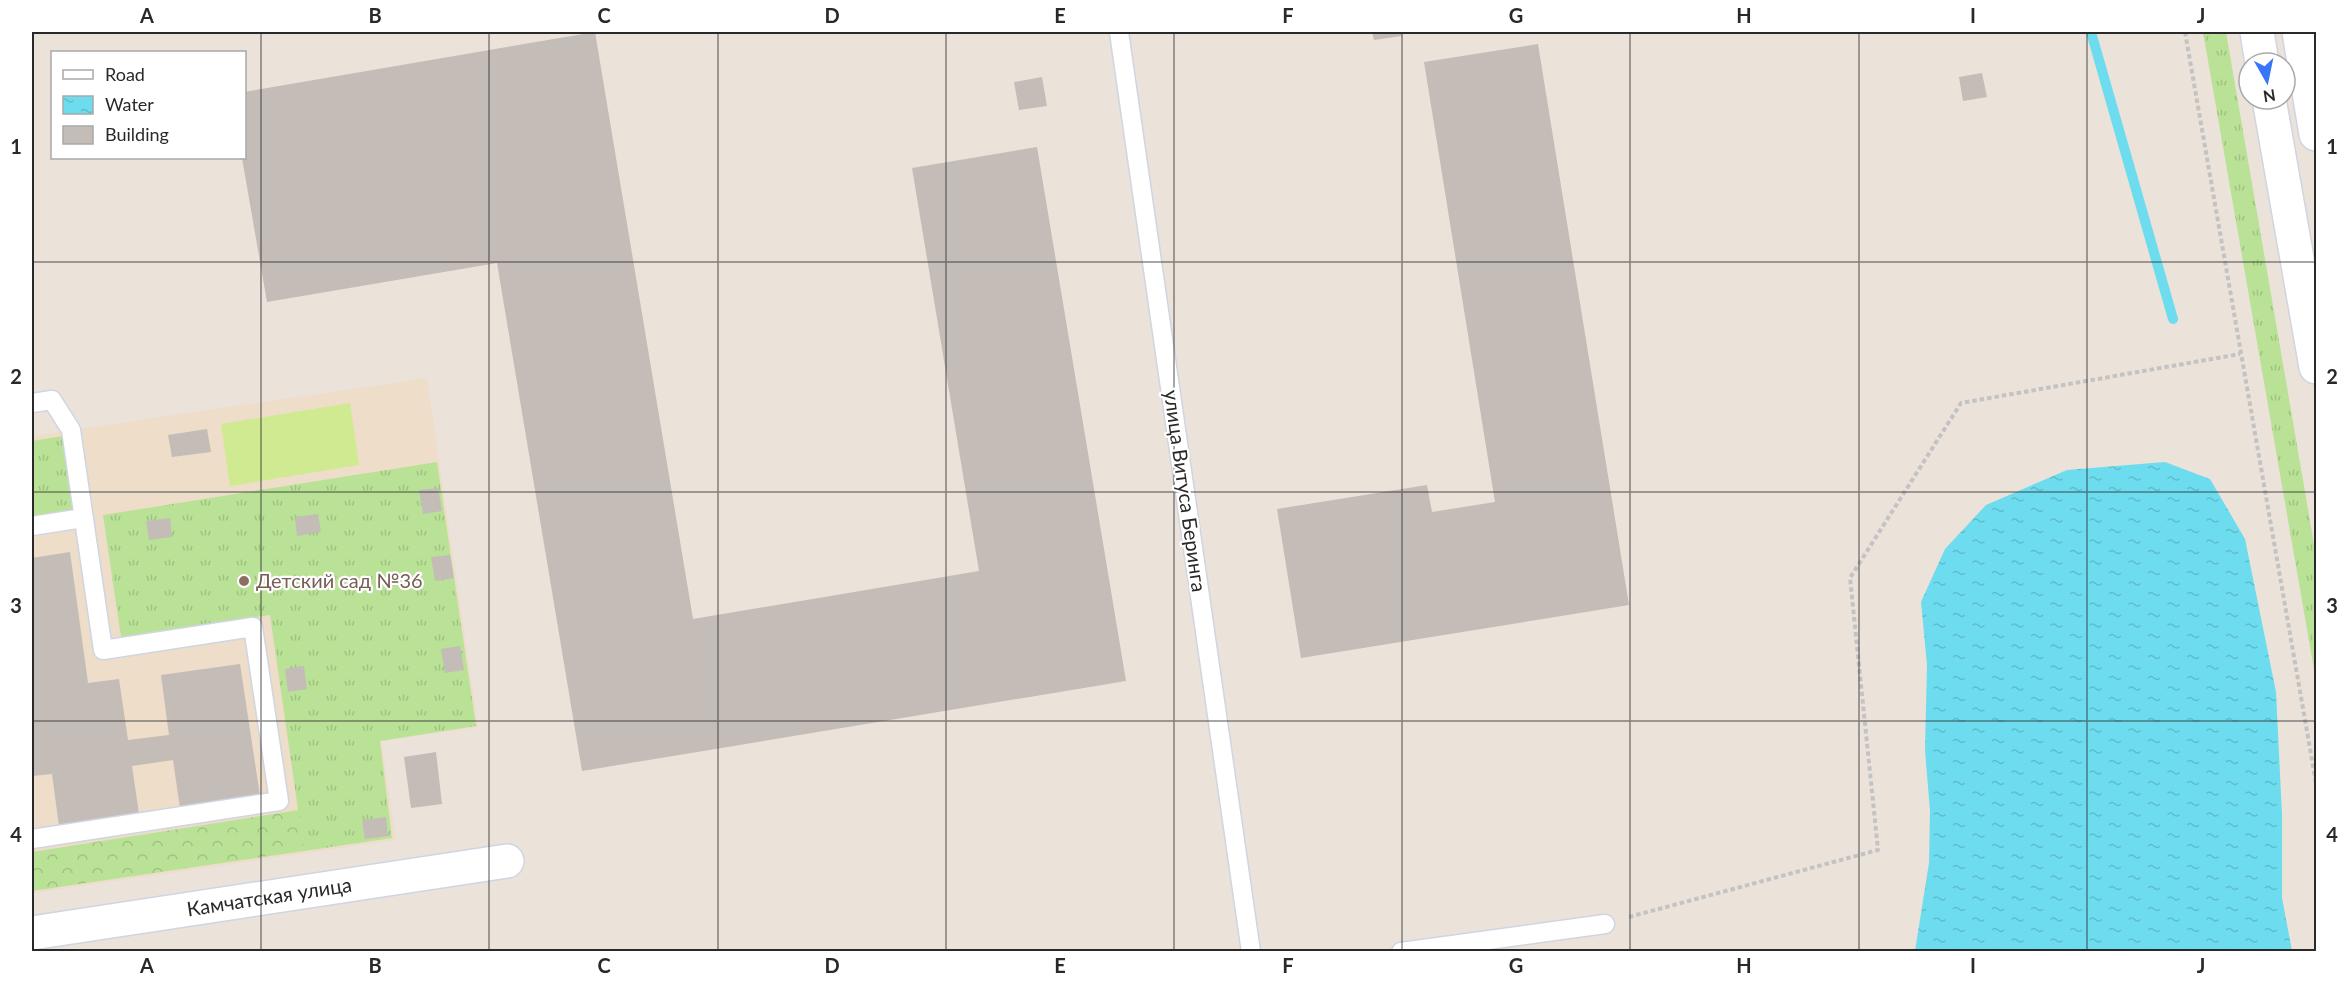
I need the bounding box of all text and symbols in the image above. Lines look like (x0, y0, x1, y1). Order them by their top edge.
text: A (139, 3, 154, 27)
text: B (368, 3, 382, 27)
text: C (597, 3, 611, 27)
text: D (824, 3, 840, 27)
text: E (1054, 3, 1066, 27)
text: F (1282, 3, 1294, 27)
text: G (1509, 3, 1523, 27)
text: H (1736, 3, 1752, 27)
text: I (1970, 3, 1976, 27)
text: J (2197, 3, 2205, 27)
legend (51, 51, 246, 159)
north arrow (2237, 51, 2297, 111)
text: Road (105, 63, 145, 85)
text: N (2262, 86, 2277, 107)
text: Water (105, 93, 154, 115)
text: Building (105, 123, 169, 145)
text: 1 (10, 134, 22, 158)
text: 1 (2326, 134, 2338, 158)
text: 2 (10, 364, 22, 388)
text: 2 (2326, 364, 2338, 388)
street label: улица Витуса Беринга (1160, 388, 1212, 593)
place label: Детский сад №36 (256, 568, 423, 592)
marker: Детский сад №36 (237, 574, 251, 588)
text: 3 (10, 593, 22, 617)
text: 3 (2326, 593, 2338, 617)
text: 4 (10, 822, 22, 846)
text: 4 (2326, 822, 2338, 846)
street label: Камчатская улица (185, 872, 353, 920)
text: A (139, 953, 154, 977)
text: B (368, 953, 382, 977)
text: C (597, 953, 611, 977)
text: D (824, 953, 840, 977)
text: E (1054, 953, 1066, 977)
text: F (1282, 953, 1294, 977)
text: G (1509, 953, 1523, 977)
text: H (1736, 953, 1752, 977)
text: I (1970, 953, 1976, 977)
text: J (2197, 953, 2205, 977)

